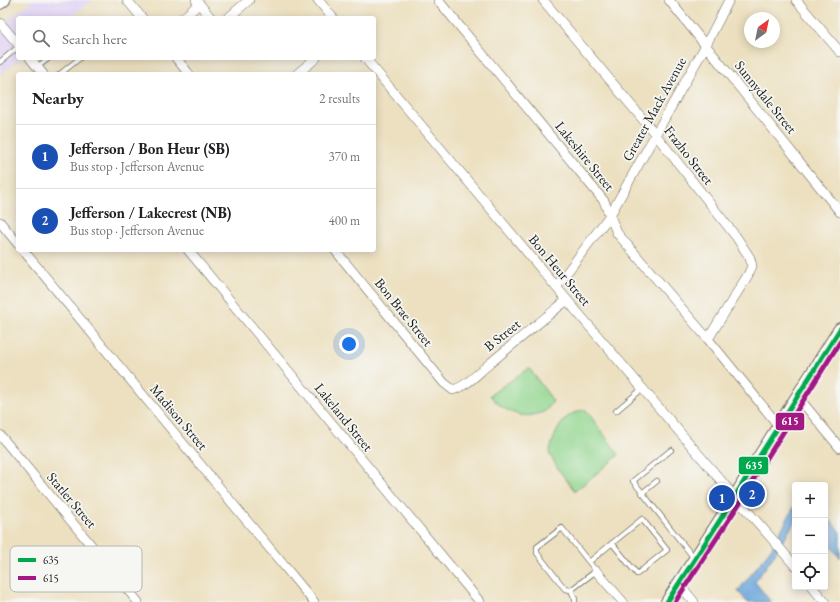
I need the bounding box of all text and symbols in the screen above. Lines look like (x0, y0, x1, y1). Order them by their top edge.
north arrow (744, 12, 780, 48)
search box (16, 16, 376, 60)
icon: search (30, 27, 52, 49)
text: Search here (62, 29, 127, 48)
street label: Greater Mack Avenue (618, 53, 690, 164)
street label: Sunnydale Street (731, 57, 801, 138)
text: Nearby (32, 87, 84, 109)
text: 2 results (319, 90, 360, 107)
street label: Lakeshire Street (551, 117, 619, 195)
street label: Frazho Street (660, 122, 718, 189)
text: Jefferson / Bon Heur (SB) (70, 139, 230, 158)
text: 1 (42, 148, 48, 165)
text: 370 m (329, 148, 360, 165)
text: Bus stop · Jefferson Avenue (70, 158, 204, 175)
text: Jefferson / Lakecrest (NB) (70, 203, 231, 222)
text: 2 (42, 212, 48, 229)
text: 400 m (329, 212, 360, 229)
text: Bus stop · Jefferson Avenue (70, 222, 204, 239)
street label: Bon Heur Street (525, 231, 595, 310)
street label: Bon Brae Street (371, 274, 437, 350)
street label: B Street (480, 314, 524, 355)
your location (339, 334, 359, 354)
street label: Lakeland Street (311, 379, 377, 455)
street label: Madison Street (146, 380, 212, 454)
line badge: 615 (775, 412, 805, 431)
text: 615 (781, 414, 799, 428)
line badge: 635 (738, 456, 769, 475)
text: 635 (745, 458, 763, 472)
street label: Statler Street (43, 468, 101, 532)
pin: 2 (739, 479, 765, 509)
map controls (792, 482, 828, 590)
button: + (792, 482, 828, 518)
pin: 1 (709, 483, 735, 513)
button: − (792, 518, 828, 554)
legend (10, 546, 142, 592)
text: 635 (43, 553, 59, 567)
button: locate (792, 554, 828, 590)
text: 615 (43, 571, 59, 585)

